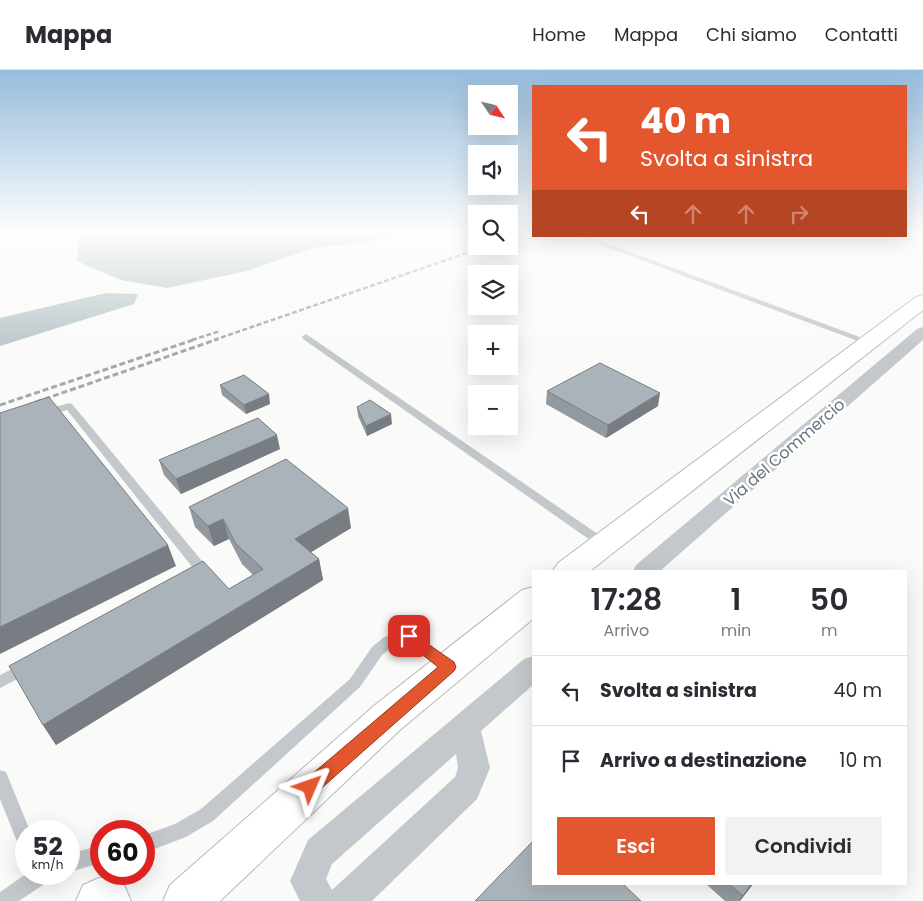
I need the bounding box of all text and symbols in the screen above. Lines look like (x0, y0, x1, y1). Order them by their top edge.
text: Mappa (25, 18, 112, 51)
text: Home (532, 22, 586, 47)
text: Mappa (614, 22, 678, 47)
text: Chi siamo (706, 22, 797, 47)
text: Contatti (825, 22, 898, 47)
north arrow (468, 85, 518, 135)
map controls (468, 85, 518, 435)
text: 40 m (640, 96, 731, 145)
icon: left (557, 105, 622, 170)
text: Svolta a sinistra (640, 143, 813, 174)
button: sound (468, 145, 518, 195)
icon: left (626, 200, 654, 228)
icon: ahead (679, 200, 707, 228)
icon: ahead (732, 200, 760, 228)
icon: right (785, 200, 813, 228)
button: search (468, 205, 518, 255)
button: layers (468, 265, 518, 315)
button: + (468, 325, 518, 375)
button: − (468, 385, 518, 435)
street label: Via del Commercio (719, 393, 850, 512)
text: 17:28 (590, 578, 662, 621)
text: 1 (731, 578, 741, 621)
text: 50 (810, 578, 849, 621)
pin (388, 615, 430, 657)
text: Arrivo (603, 619, 649, 642)
text: min (721, 619, 751, 642)
text: m (821, 619, 837, 642)
icon: arrive (395, 622, 423, 650)
icon: left (557, 677, 585, 705)
text: Svolta a sinistra (600, 677, 757, 704)
text: 40 m (833, 677, 882, 704)
icon: arrive (557, 747, 585, 775)
text: Arrivo a destinazione (600, 747, 807, 774)
text: 10 m (839, 747, 882, 774)
position arrow (283, 760, 335, 812)
button: Esci (557, 817, 715, 875)
button: Condividi (725, 817, 882, 875)
speed limit sign: 60 (90, 820, 155, 885)
text: 52 (32, 829, 63, 864)
text: km/h (32, 856, 63, 873)

